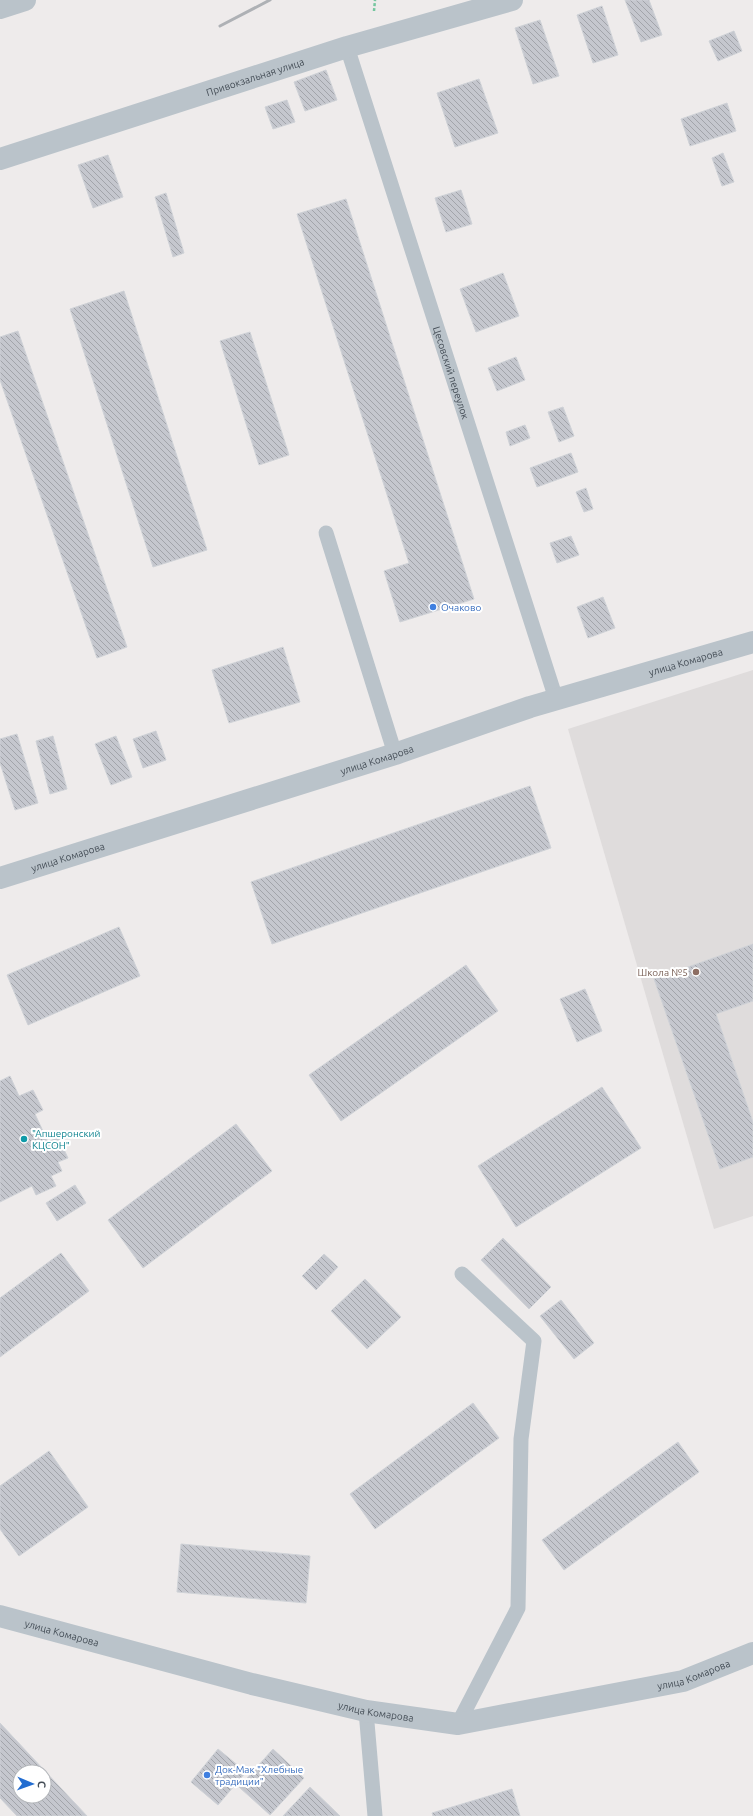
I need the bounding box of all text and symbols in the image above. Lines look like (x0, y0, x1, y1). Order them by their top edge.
street label: Привокзальная улица (205, 56, 305, 98)
street label: Цесовский переулок (431, 325, 471, 420)
marker: Очаково (428, 602, 438, 612)
place label: Очаково (441, 602, 481, 613)
street label: улица Комарова (647, 646, 724, 678)
street label: улица Комарова (339, 743, 415, 776)
street label: улица Комарова (30, 840, 106, 873)
place label: Школа №5 (638, 967, 688, 978)
marker: Школа №5 (691, 967, 701, 977)
place label: "Апшеронский КЦСОН" (32, 1128, 100, 1151)
marker: "Апшеронский КЦСОН" (19, 1134, 29, 1144)
street label: улица Комарова (24, 1617, 100, 1648)
street label: улица Комарова (656, 1657, 731, 1691)
street label: улица Комарова (337, 1699, 414, 1723)
north arrow (12, 1764, 52, 1804)
place label: Док-Мак "Хлебные традиции" (215, 1764, 303, 1787)
marker: Док-Мак "Хлебные традиции" (202, 1770, 212, 1780)
text: С (36, 1781, 48, 1788)

